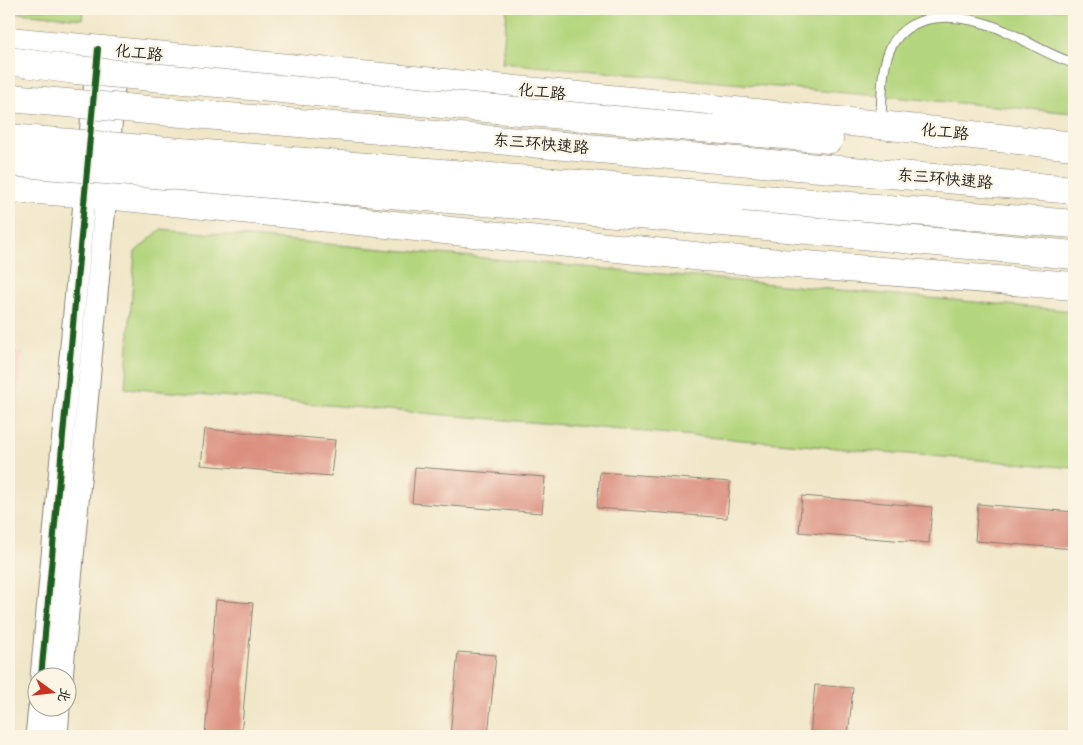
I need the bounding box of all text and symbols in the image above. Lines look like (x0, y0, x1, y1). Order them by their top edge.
street label: 化工路 (114, 40, 164, 66)
street label: 化工路 (517, 79, 567, 105)
street label: 化工路 (920, 119, 970, 145)
street label: 东三环快速路 (492, 129, 590, 159)
street label: 东三环快速路 (896, 164, 994, 194)
north arrow (28, 668, 78, 718)
text: 北 (52, 686, 75, 704)

